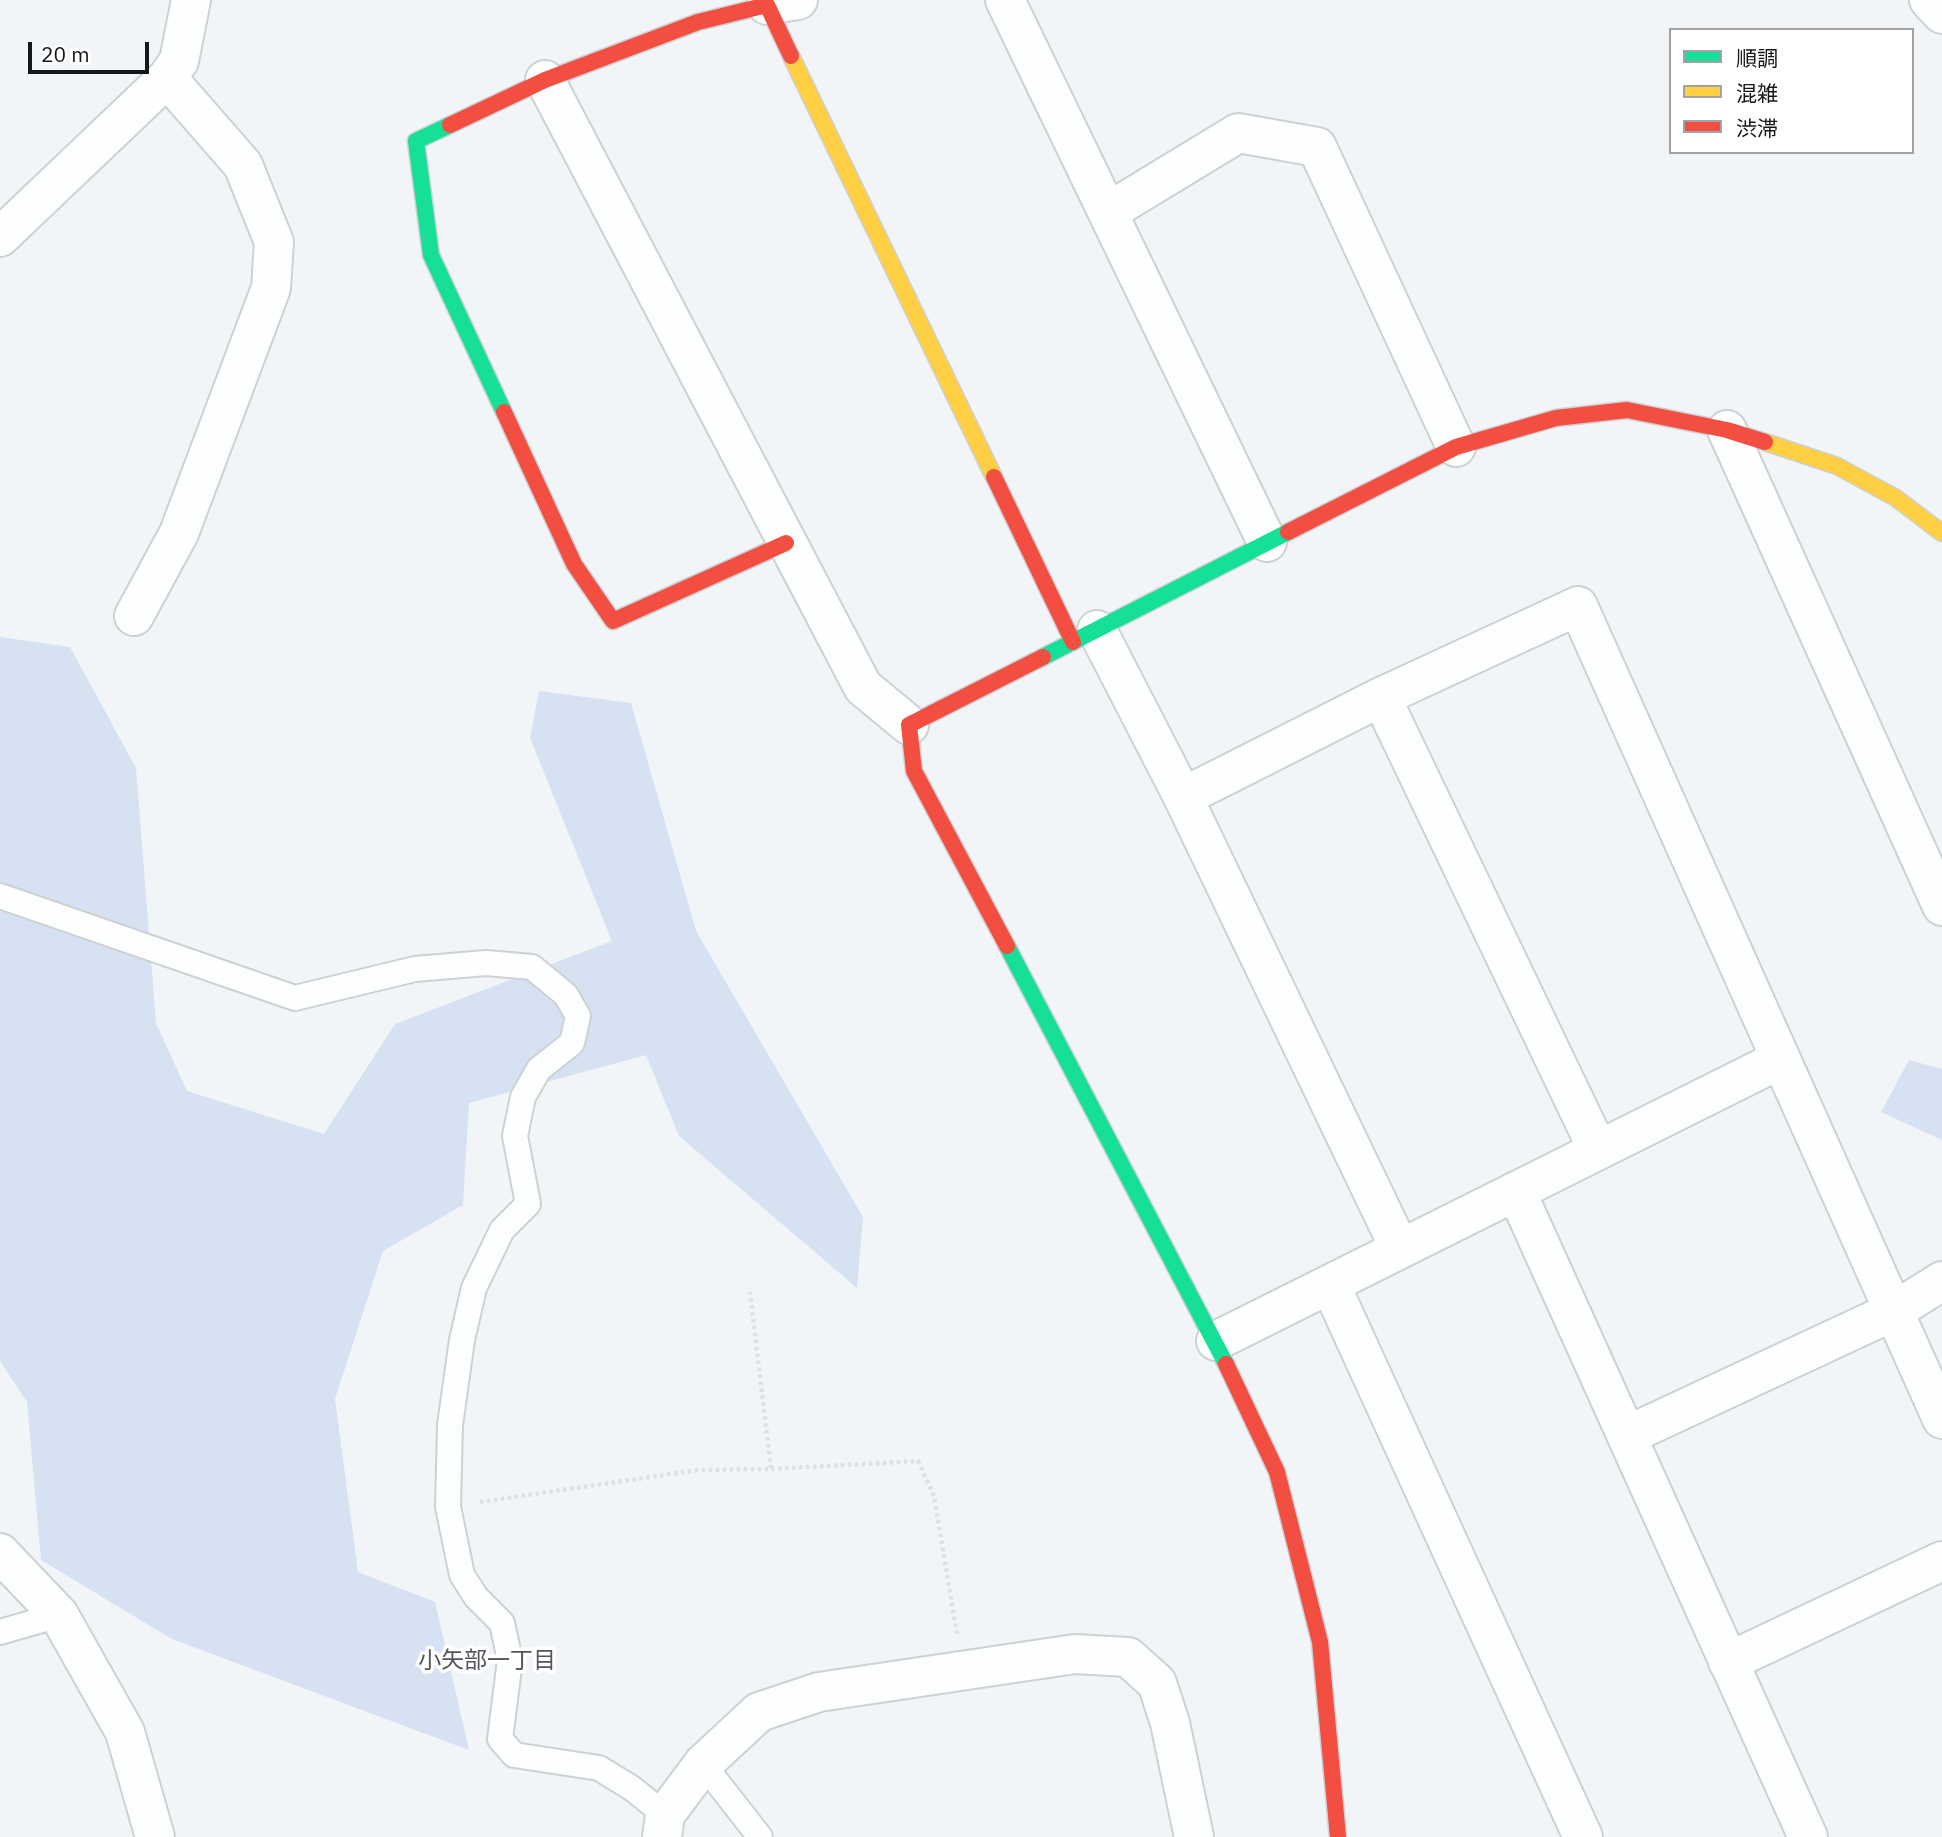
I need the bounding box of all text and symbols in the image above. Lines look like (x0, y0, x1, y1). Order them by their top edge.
scale bar (32, 28, 152, 72)
legend (1669, 28, 1914, 154)
text: 20 m (41, 40, 90, 68)
text: 順調 (1736, 44, 1778, 72)
text: 混雑 (1736, 79, 1778, 107)
text: 渋滞 (1736, 114, 1778, 142)
district label: 小矢部一丁目 (418, 1647, 556, 1675)

